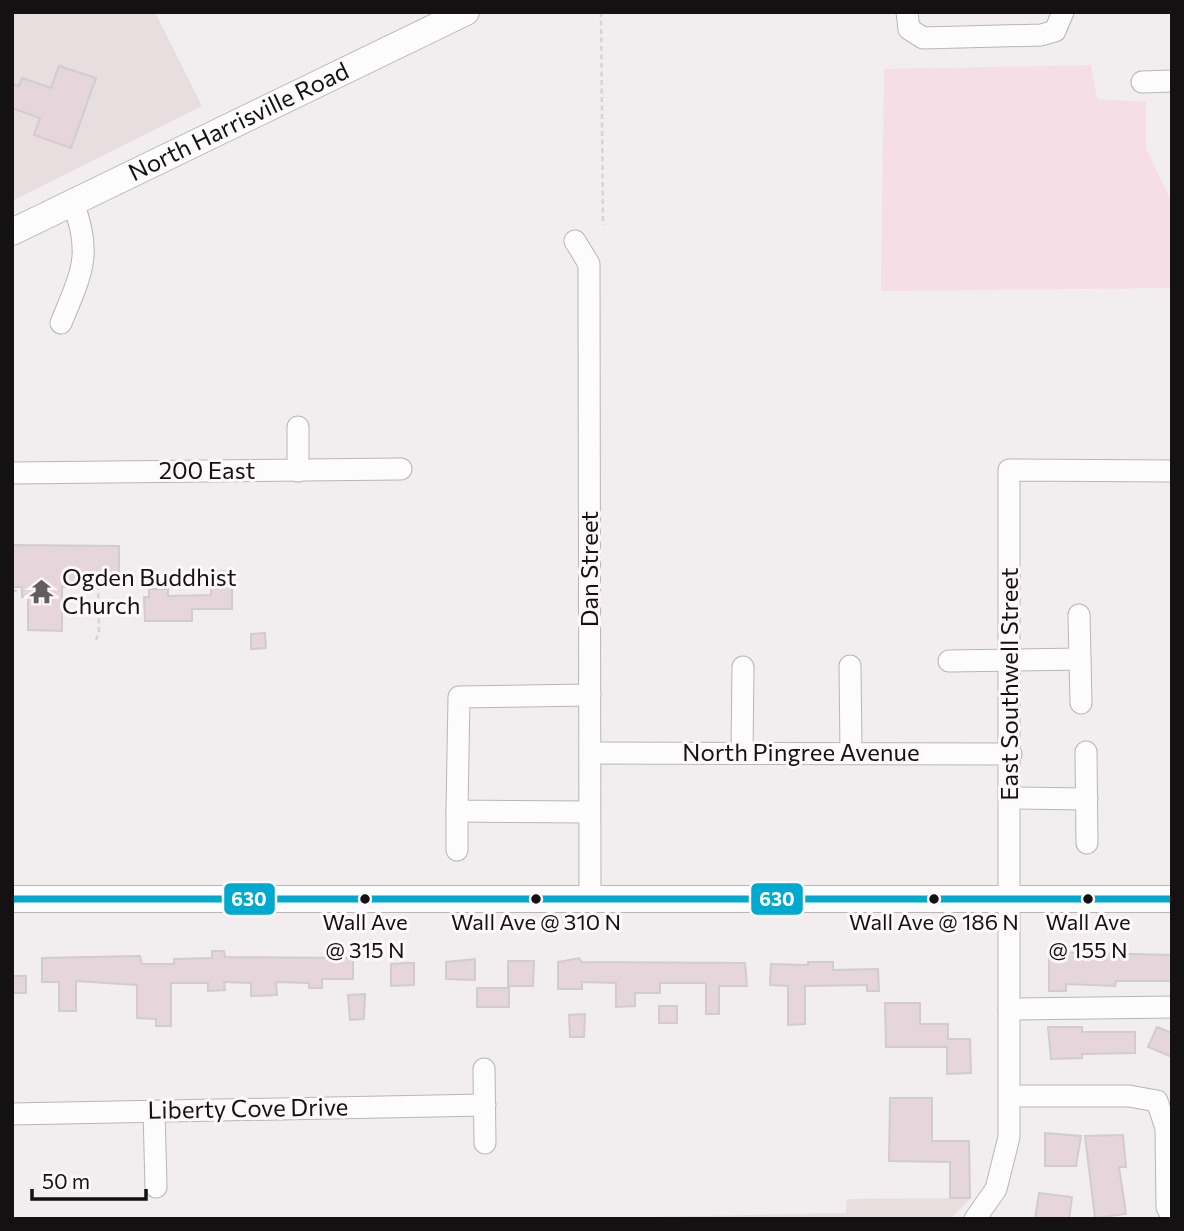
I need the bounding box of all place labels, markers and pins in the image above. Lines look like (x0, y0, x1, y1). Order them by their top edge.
place label: Ogden Buddhist Church (62, 562, 237, 619)
temple icon: Ogden Buddhist Church (28, 578, 56, 606)
marker: Wall Ave @ 315 N (358, 892, 372, 906)
marker: Wall Ave @ 310 N (529, 892, 543, 906)
marker: Wall Ave @ 186 N (927, 892, 941, 906)
marker: Wall Ave @ 155 N (1081, 892, 1095, 906)
place label: Wall Ave @ 315 N (322, 908, 408, 963)
place label: Wall Ave @ 310 N (451, 908, 621, 935)
place label: Wall Ave @ 186 N (849, 908, 1019, 935)
place label: Wall Ave @ 155 N (1045, 908, 1131, 963)

